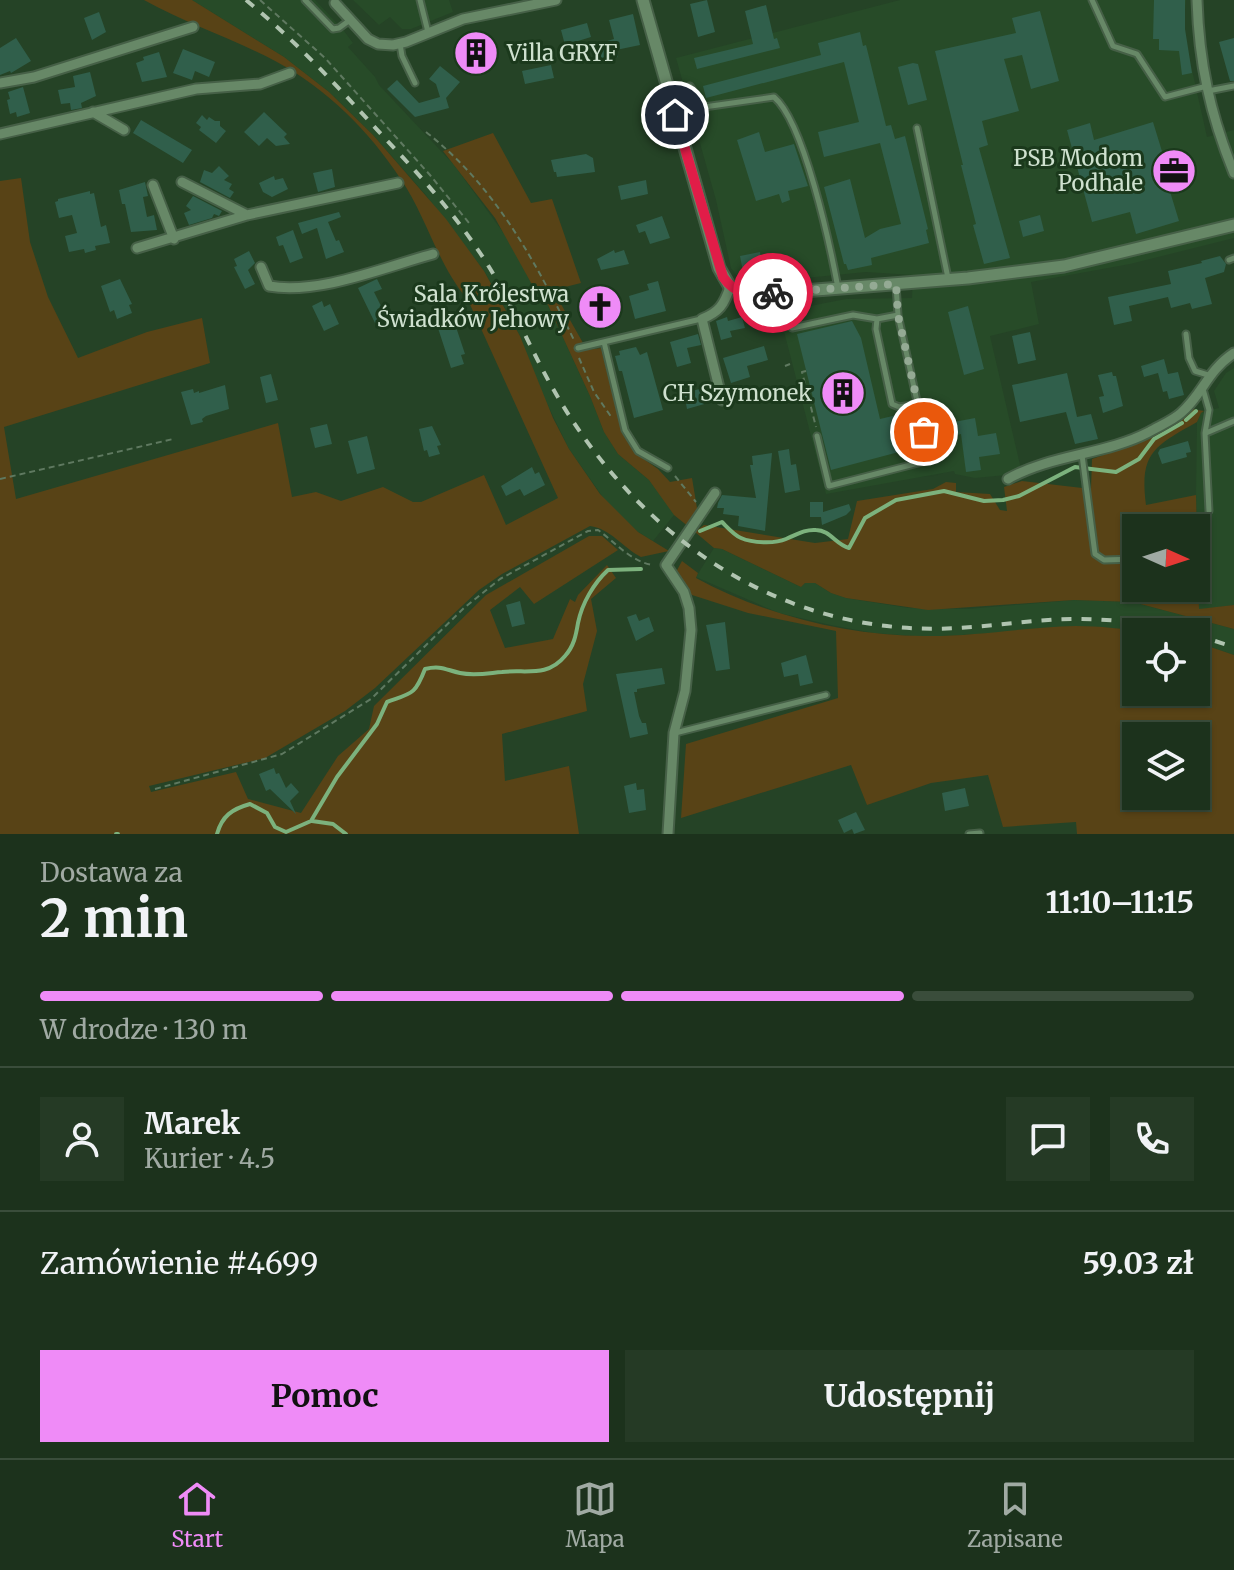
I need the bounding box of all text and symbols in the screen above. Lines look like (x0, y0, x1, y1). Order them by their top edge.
building icon: Villa GRYF (452, 29, 500, 77)
place label: Villa GRYF (506, 39, 618, 67)
pin (641, 81, 709, 149)
icon: home (653, 93, 697, 137)
place label: PSB Modom Podhale (1013, 144, 1143, 197)
office icon: PSB Modom Podhale (1150, 147, 1198, 195)
courier (733, 253, 813, 333)
icon: bike (751, 271, 795, 315)
place label: Sala Królestwa Świadków Jehowy (377, 280, 569, 333)
church icon: Sala Królestwa Świadków Jehowy (576, 283, 624, 331)
building icon: CH Szymonek (819, 369, 867, 417)
place label: CH Szymonek (663, 379, 812, 407)
pin (890, 398, 958, 466)
icon: bag (902, 410, 946, 454)
north arrow (1122, 514, 1210, 602)
map controls (1122, 514, 1210, 810)
button: locate (1122, 618, 1210, 706)
button: layers (1122, 722, 1210, 810)
text: Dostawa za (40, 856, 183, 889)
text: 11:10–11:15 (1046, 883, 1194, 921)
text: 2 min (40, 886, 188, 951)
text: W drodze · 130 m (40, 1013, 248, 1046)
button: person (40, 1097, 124, 1181)
button: chat (1006, 1097, 1090, 1181)
button: phone (1110, 1097, 1194, 1181)
text: Marek (144, 1104, 240, 1142)
text: Kurier · 4.5 (144, 1142, 275, 1175)
text: Zamówienie #4699 (40, 1244, 318, 1282)
text: 59.03 zł (1082, 1244, 1194, 1282)
button: Pomoc (40, 1350, 609, 1442)
button: Udostępnij (625, 1350, 1194, 1442)
tab: Start (171, 1477, 223, 1553)
tab: Mapa (566, 1477, 625, 1553)
tab: Zapisane (967, 1477, 1063, 1553)

